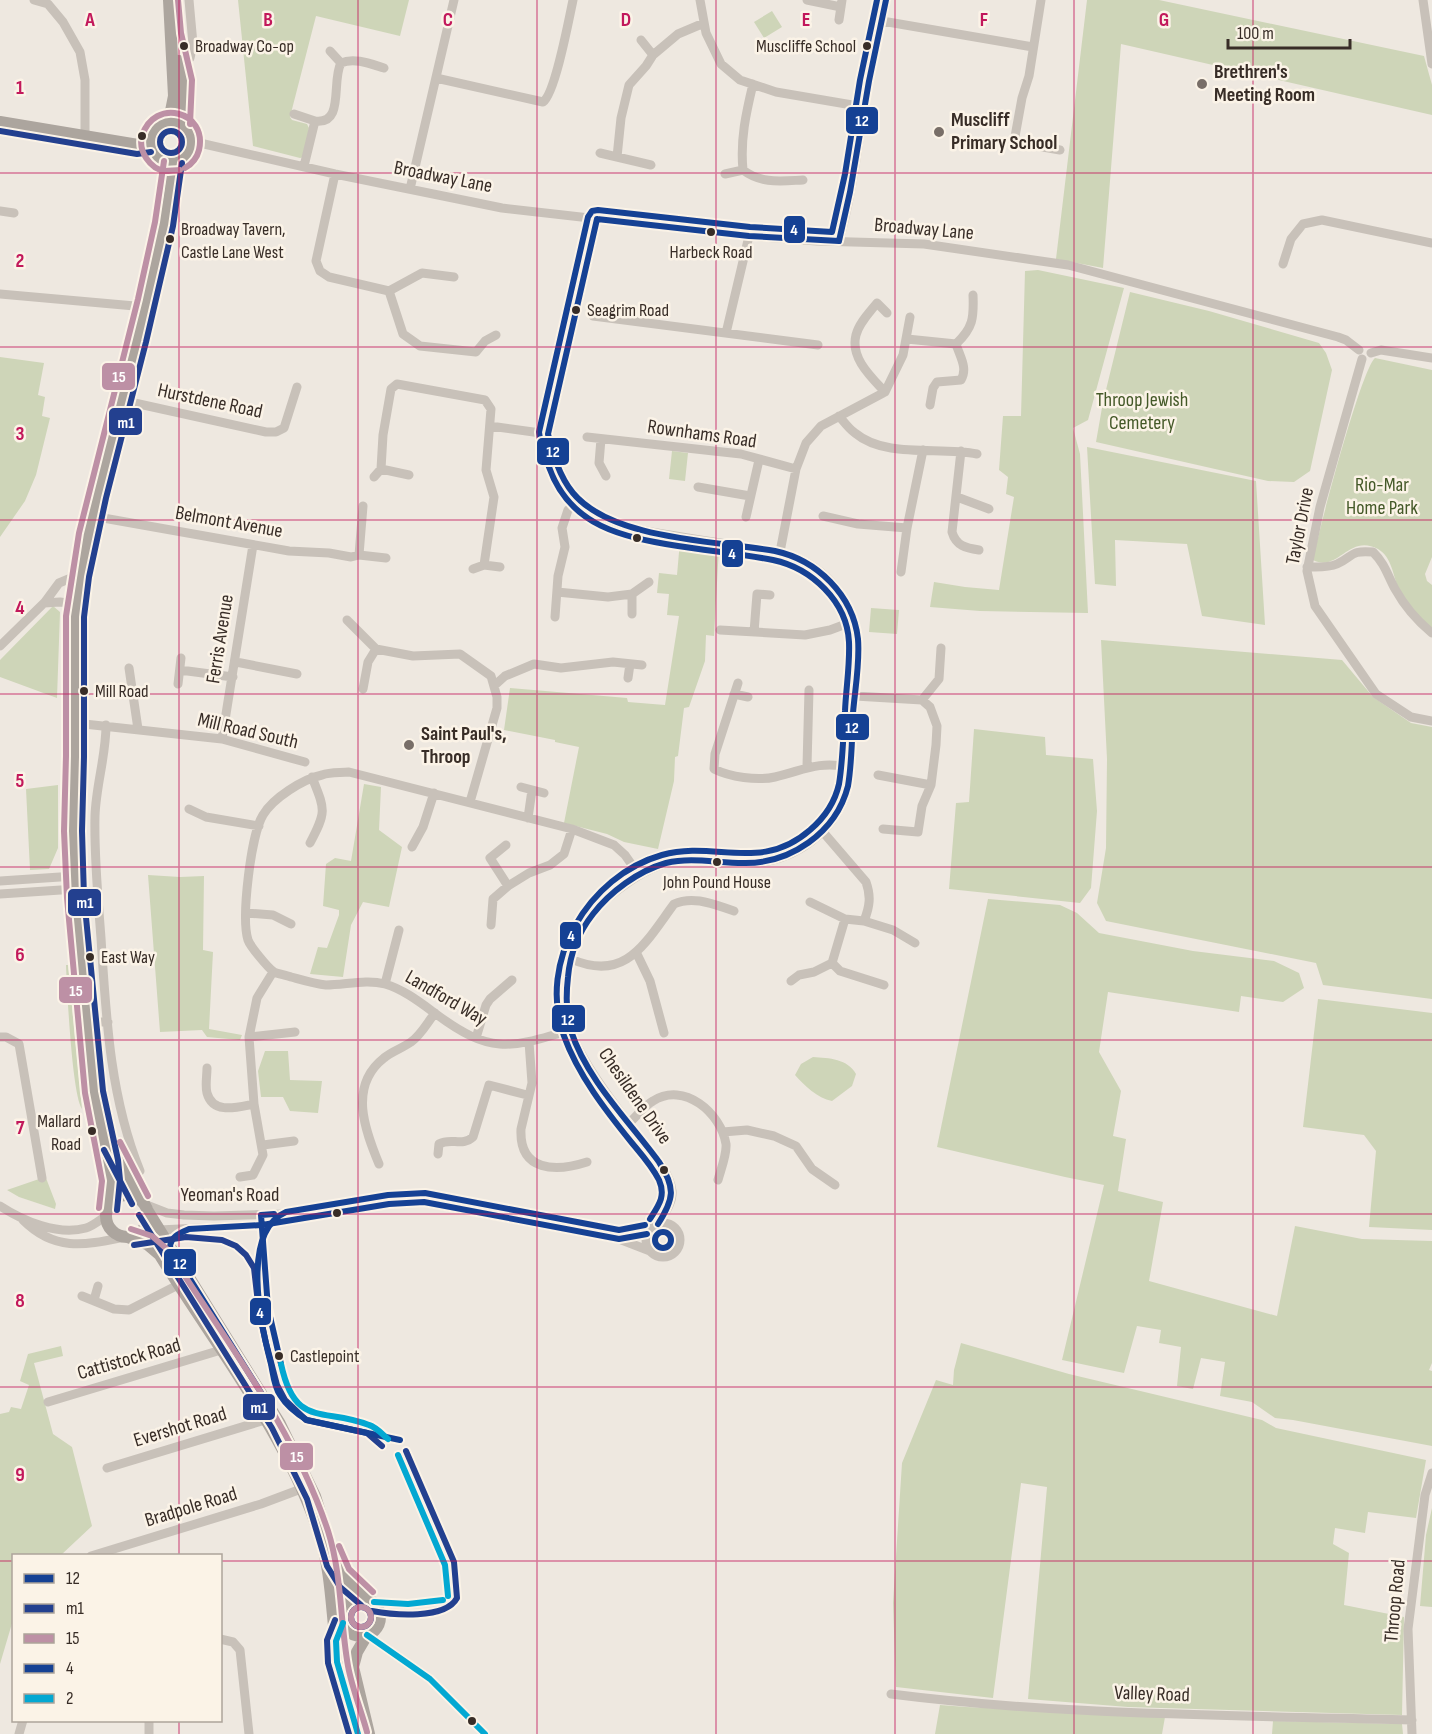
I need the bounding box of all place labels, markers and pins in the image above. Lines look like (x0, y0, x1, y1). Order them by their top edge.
place label: Broadway Co-op (195, 36, 294, 57)
place label: Muscliffe School (756, 36, 856, 57)
marker: Broadway Co-op (178, 40, 190, 52)
marker: Muscliffe School (861, 40, 873, 52)
place label: Brethren's Meeting Room (1214, 60, 1315, 107)
marker: Brethren's Meeting Room (1195, 77, 1209, 91)
place label: Muscliff Primary School (951, 108, 1057, 155)
marker: Muscliff Primary School (932, 125, 946, 139)
unlabelled marker (136, 130, 148, 142)
place label: Broadway Tavern, Castle Lane West (181, 219, 286, 263)
marker: Harbeck Road (705, 226, 717, 238)
marker: Broadway Tavern, Castle Lane West (164, 233, 176, 245)
place label: Harbeck Road (670, 242, 752, 263)
place label: Seagrim Road (587, 300, 669, 321)
marker: Seagrim Road (570, 304, 582, 316)
unlabelled marker (631, 532, 643, 544)
place label: Mill Road (95, 681, 149, 702)
marker: Mill Road (78, 685, 90, 697)
place label: Saint Paul's, Throop (421, 722, 507, 769)
marker: Saint Paul's, Throop (402, 738, 416, 752)
marker: John Pound House (711, 856, 723, 868)
place label: John Pound House (662, 872, 771, 893)
place label: East Way (101, 947, 155, 968)
marker: East Way (84, 951, 96, 963)
place label: Mallard Road (37, 1111, 81, 1155)
marker: Mallard Road (86, 1125, 98, 1137)
unlabelled marker (658, 1164, 670, 1176)
unlabelled marker (331, 1207, 343, 1219)
place label: Castlepoint (290, 1346, 360, 1367)
marker: Castlepoint (273, 1350, 285, 1362)
unlabelled marker (466, 1715, 478, 1727)

